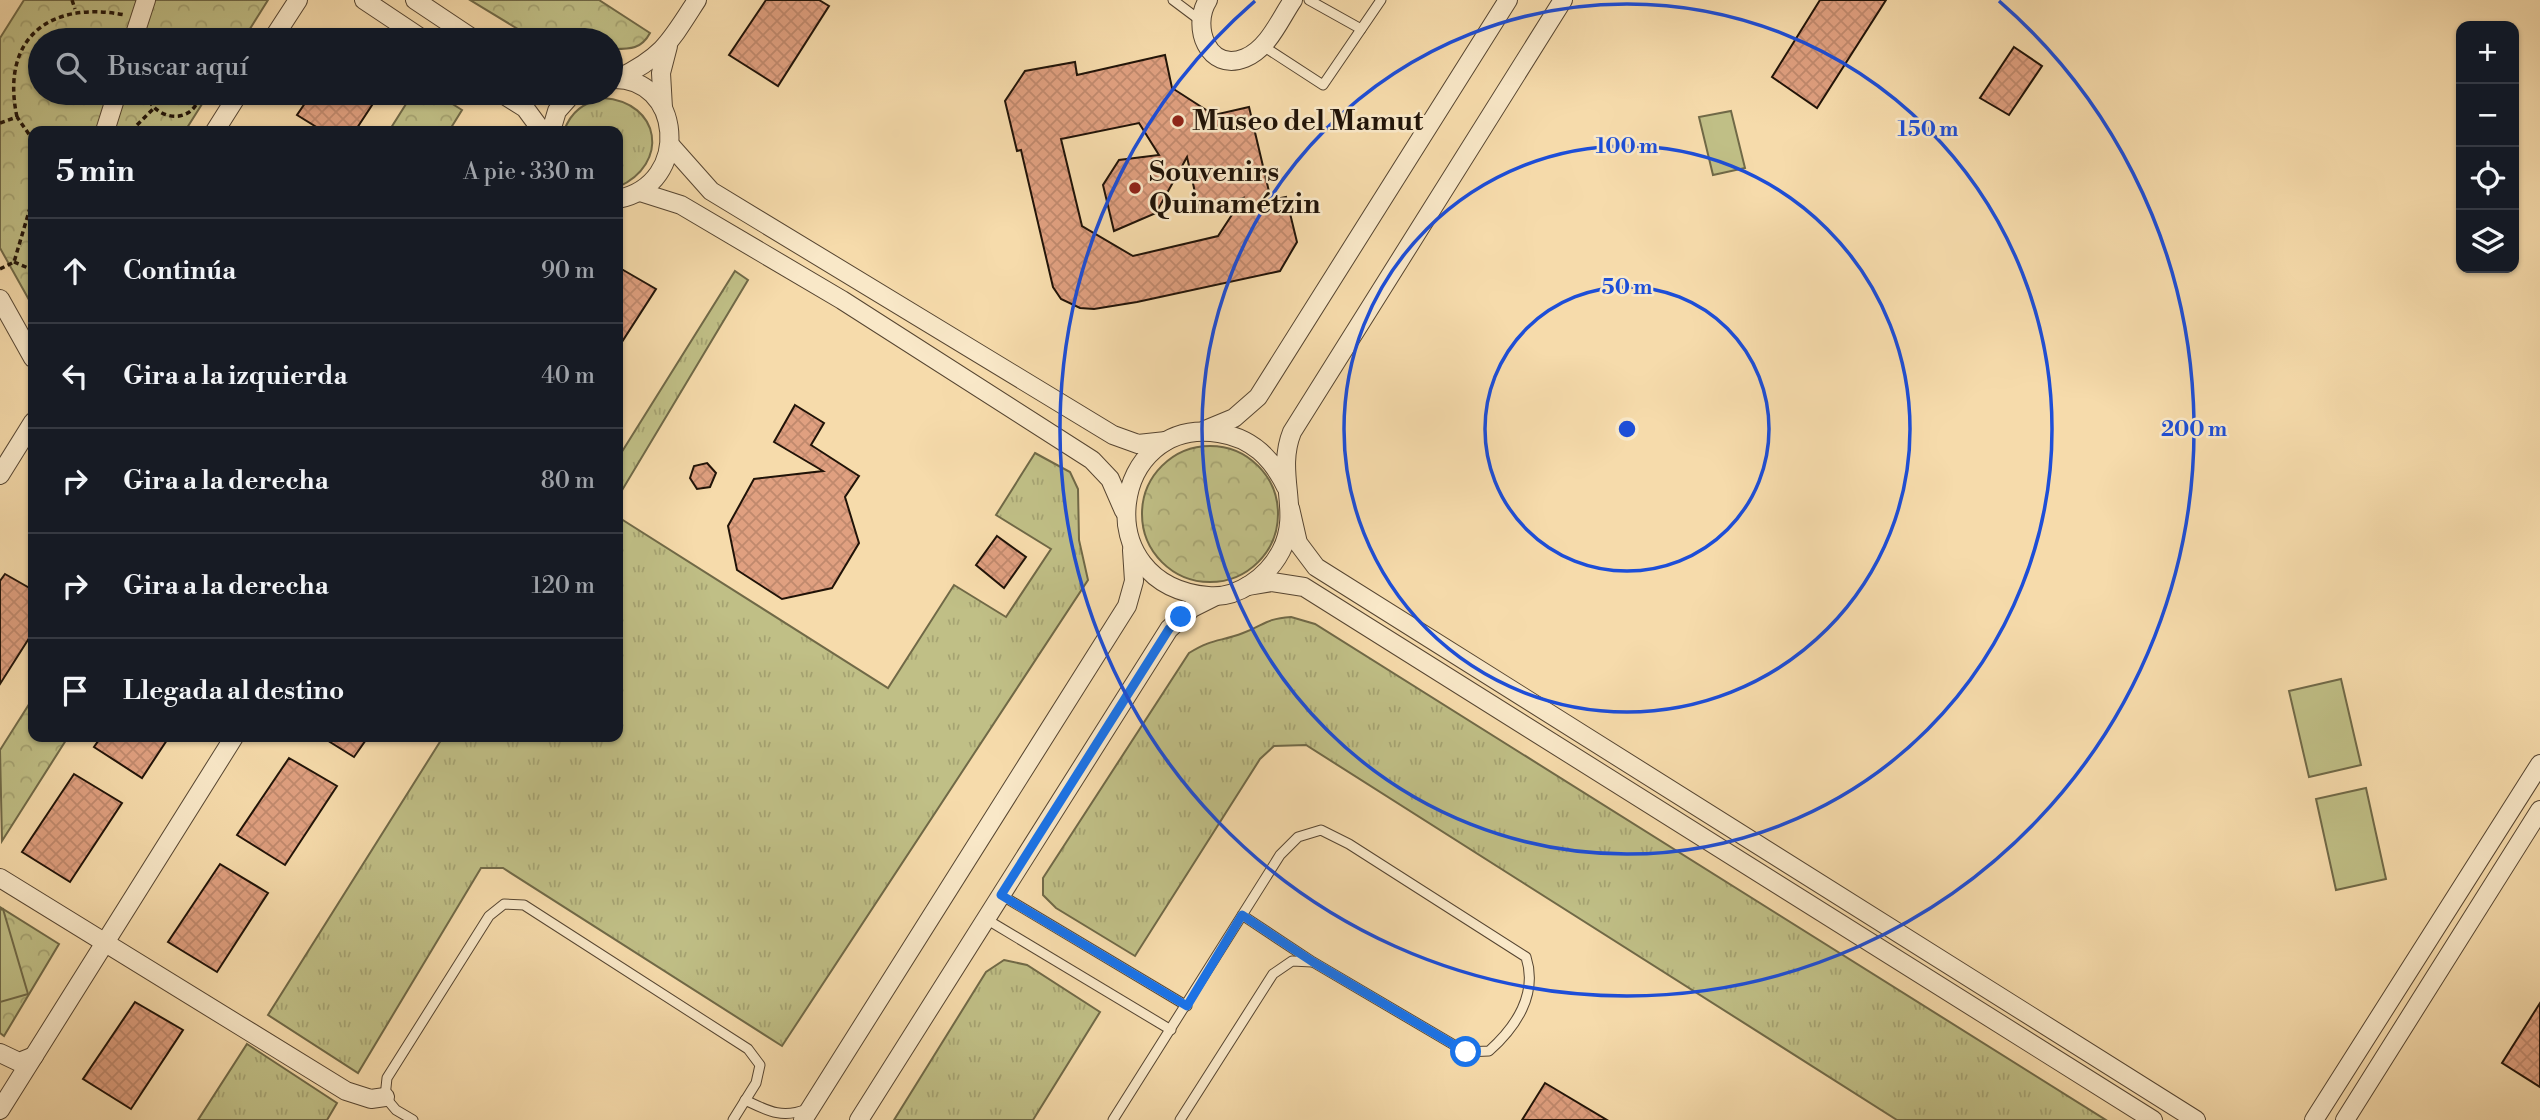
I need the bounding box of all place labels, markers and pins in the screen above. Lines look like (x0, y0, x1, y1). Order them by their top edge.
place label: Museo del Mamut (1192, 104, 1424, 139)
marker: Museo del Mamut (1170, 113, 1186, 129)
place label: Souvenirs Quinamétzin (1149, 155, 1320, 222)
marker: Souvenirs Quinamétzin (1127, 180, 1143, 196)
centre of rings (1615, 417, 1639, 441)

